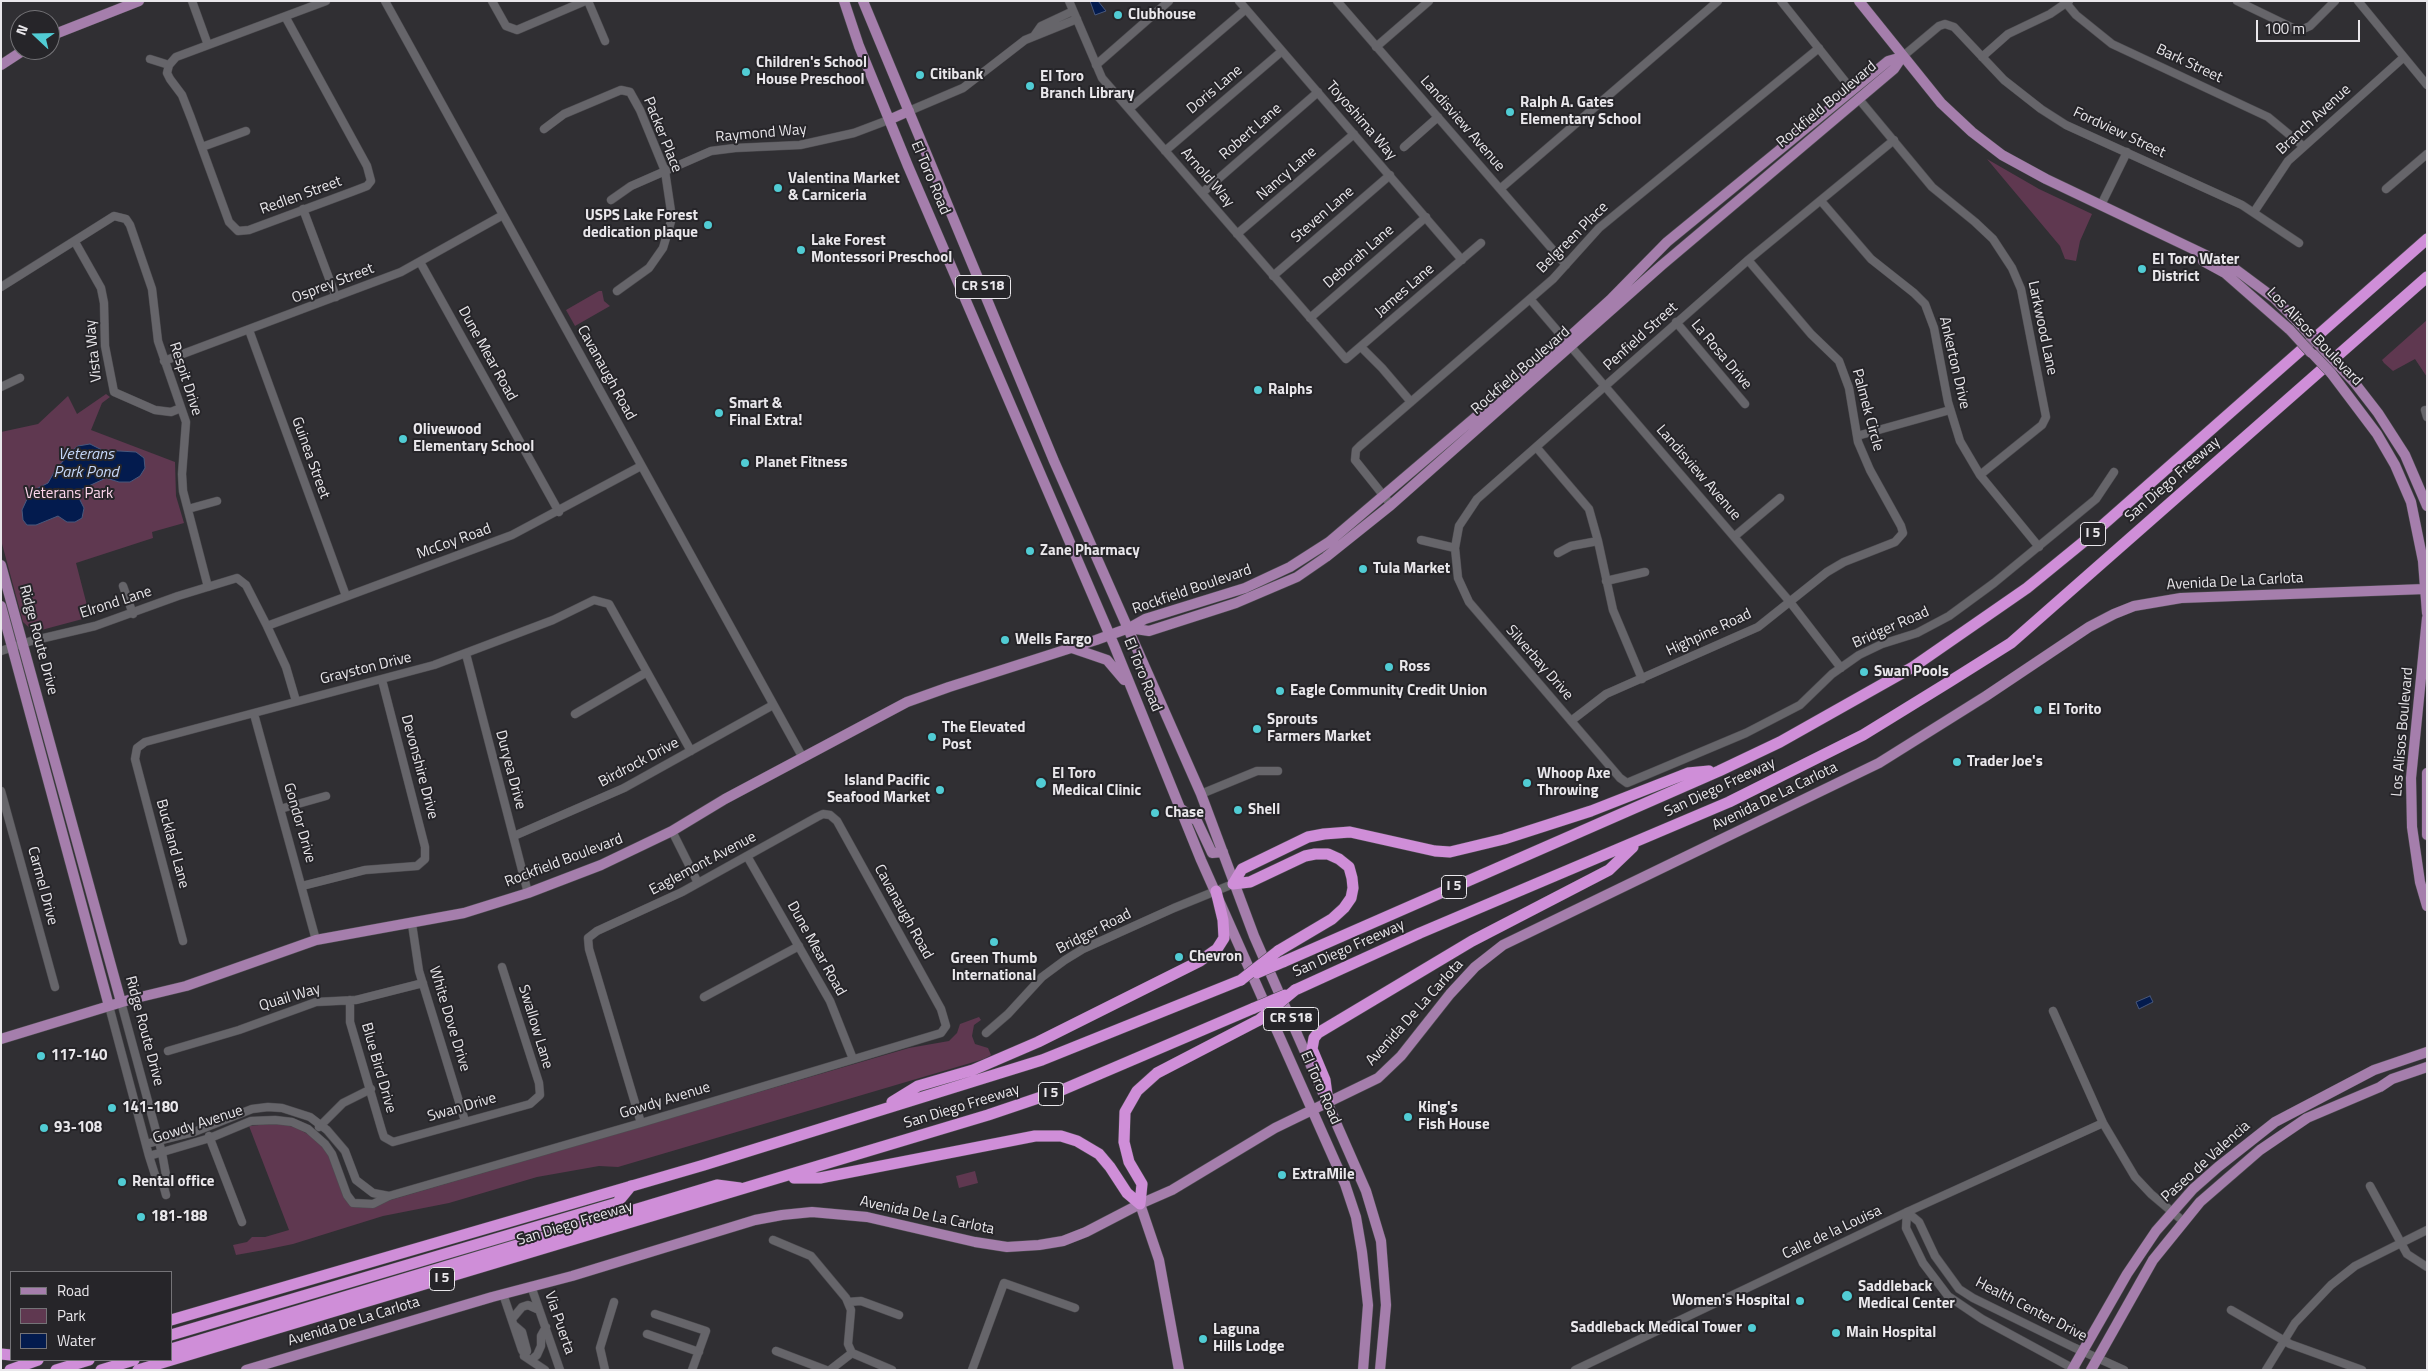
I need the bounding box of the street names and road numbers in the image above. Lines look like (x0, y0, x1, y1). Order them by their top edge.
street label: Bark Street (2153, 41, 2225, 87)
street label: Rockfield Boulevard (1773, 58, 1881, 152)
street label: Doris Lane (1184, 62, 1246, 118)
street label: Landisview Avenue (1416, 73, 1508, 175)
street label: Toyoshima Way (1322, 78, 1400, 164)
street label: Branch Avenue (2273, 81, 2355, 159)
street label: Packer Place (639, 95, 685, 175)
street label: Robert Lane (1216, 100, 1286, 164)
street label: Fordview Street (2070, 104, 2168, 162)
street label: Raymond Way (715, 121, 807, 147)
street label: El Toro Road (906, 138, 954, 218)
street label: Nancy Lane (1254, 143, 1320, 205)
street label: Arnold Way (1176, 145, 1238, 211)
street label: Redlen Street (258, 173, 344, 219)
street label: Steven Lane (1288, 183, 1358, 247)
street label: Belgreen Place (1534, 199, 1612, 277)
street label: Deborah Lane (1320, 222, 1398, 292)
street label: Osprey Street (289, 260, 377, 308)
street label: James Lane (1372, 260, 1438, 322)
road number: CR S18 (956, 276, 1010, 298)
street label: Larkwood Lane (2023, 279, 2061, 377)
street label: Los Alisos Boulevard (2262, 284, 2366, 390)
street label: Penfield Street (1600, 299, 1682, 375)
street label: Dune Mear Road (454, 304, 520, 404)
street label: Ankerton Drive (1935, 315, 1973, 411)
street label: La Rosa Drive (1687, 316, 1755, 394)
street label: Vista Way (82, 319, 106, 383)
street label: Cavanaugh Road (573, 323, 639, 423)
street label: Rockfield Boulevard (1468, 323, 1574, 419)
street label: Respit Drive (165, 340, 205, 418)
street label: Palmek Circle (1847, 367, 1887, 453)
street label: Guinea Street (287, 415, 333, 501)
street label: Landisview Avenue (1652, 422, 1744, 524)
street label: San Diego Freeway (2122, 434, 2224, 526)
street label: McCoy Road (414, 520, 494, 564)
road number: I 5 (2080, 522, 2106, 546)
street label: Rockfield Boulevard (1130, 561, 1254, 619)
street label: Avenida De La Carlota (2166, 569, 2304, 595)
street label: Ridge Route Drive (15, 583, 61, 697)
street label: Elrond Lane (78, 583, 154, 623)
street label: Bridger Road (1850, 603, 1932, 653)
street label: Highpine Road (1664, 605, 1754, 661)
street label: Silverbay Drive (1502, 622, 1576, 704)
street label: El Toro Road (1119, 635, 1165, 715)
street label: Grayston Drive (319, 649, 413, 689)
street label: Los Alisos Boulevard (2388, 667, 2418, 797)
street label: Devonshire Drive (396, 713, 442, 821)
street label: Duryea Drive (491, 728, 529, 812)
street label: Birdrock Drive (596, 734, 682, 792)
street label: San Diego Freeway (1662, 754, 1778, 822)
street label: Avenida De La Carlota (1710, 759, 1840, 835)
street label: Gondor Drive (279, 781, 319, 865)
street label: Buckland Lane (151, 797, 193, 891)
street label: Eaglemont Avenue (646, 828, 760, 900)
street label: Rockfield Boulevard (502, 830, 626, 892)
street label: Carmel Drive (23, 845, 61, 927)
street label: Cavanaugh Road (870, 862, 936, 962)
road number: I 5 (1442, 876, 1466, 899)
street label: Dune Mear Road (783, 899, 849, 999)
street label: Bridger Road (1053, 905, 1135, 959)
street label: San Diego Freeway (1290, 916, 1408, 982)
street label: Avenida De La Carlota (1362, 956, 1468, 1070)
street label: White Dove Drive (424, 964, 474, 1074)
street label: Ridge Route Drive (121, 974, 167, 1088)
street label: Quail Way (257, 980, 323, 1016)
street label: Swallow Lane (514, 983, 556, 1071)
road number: CR S18 (1264, 1008, 1318, 1030)
street label: Blue Bird Drive (357, 1021, 399, 1115)
street label: El Toro Road (1296, 1049, 1344, 1127)
street label: Gowdy Avenue (617, 1079, 713, 1123)
street label: San Diego Freeway (902, 1081, 1022, 1133)
road number: I 5 (1038, 1082, 1064, 1106)
street label: Swan Drive (425, 1090, 499, 1126)
street label: Gowdy Avenue (151, 1102, 245, 1148)
street label: Paseo de Valencia (2158, 1117, 2254, 1207)
street label: Avenida De La Carlota (858, 1193, 996, 1239)
street label: San Diego Freeway (515, 1198, 635, 1250)
street label: Calle de la Louisa (1780, 1202, 1884, 1264)
road number: I 5 (430, 1268, 454, 1290)
street label: Health Center Drive (1972, 1274, 2090, 1346)
street label: Via Puerta (540, 1289, 578, 1357)
street label: Avenida De La Carlota (286, 1293, 422, 1351)

